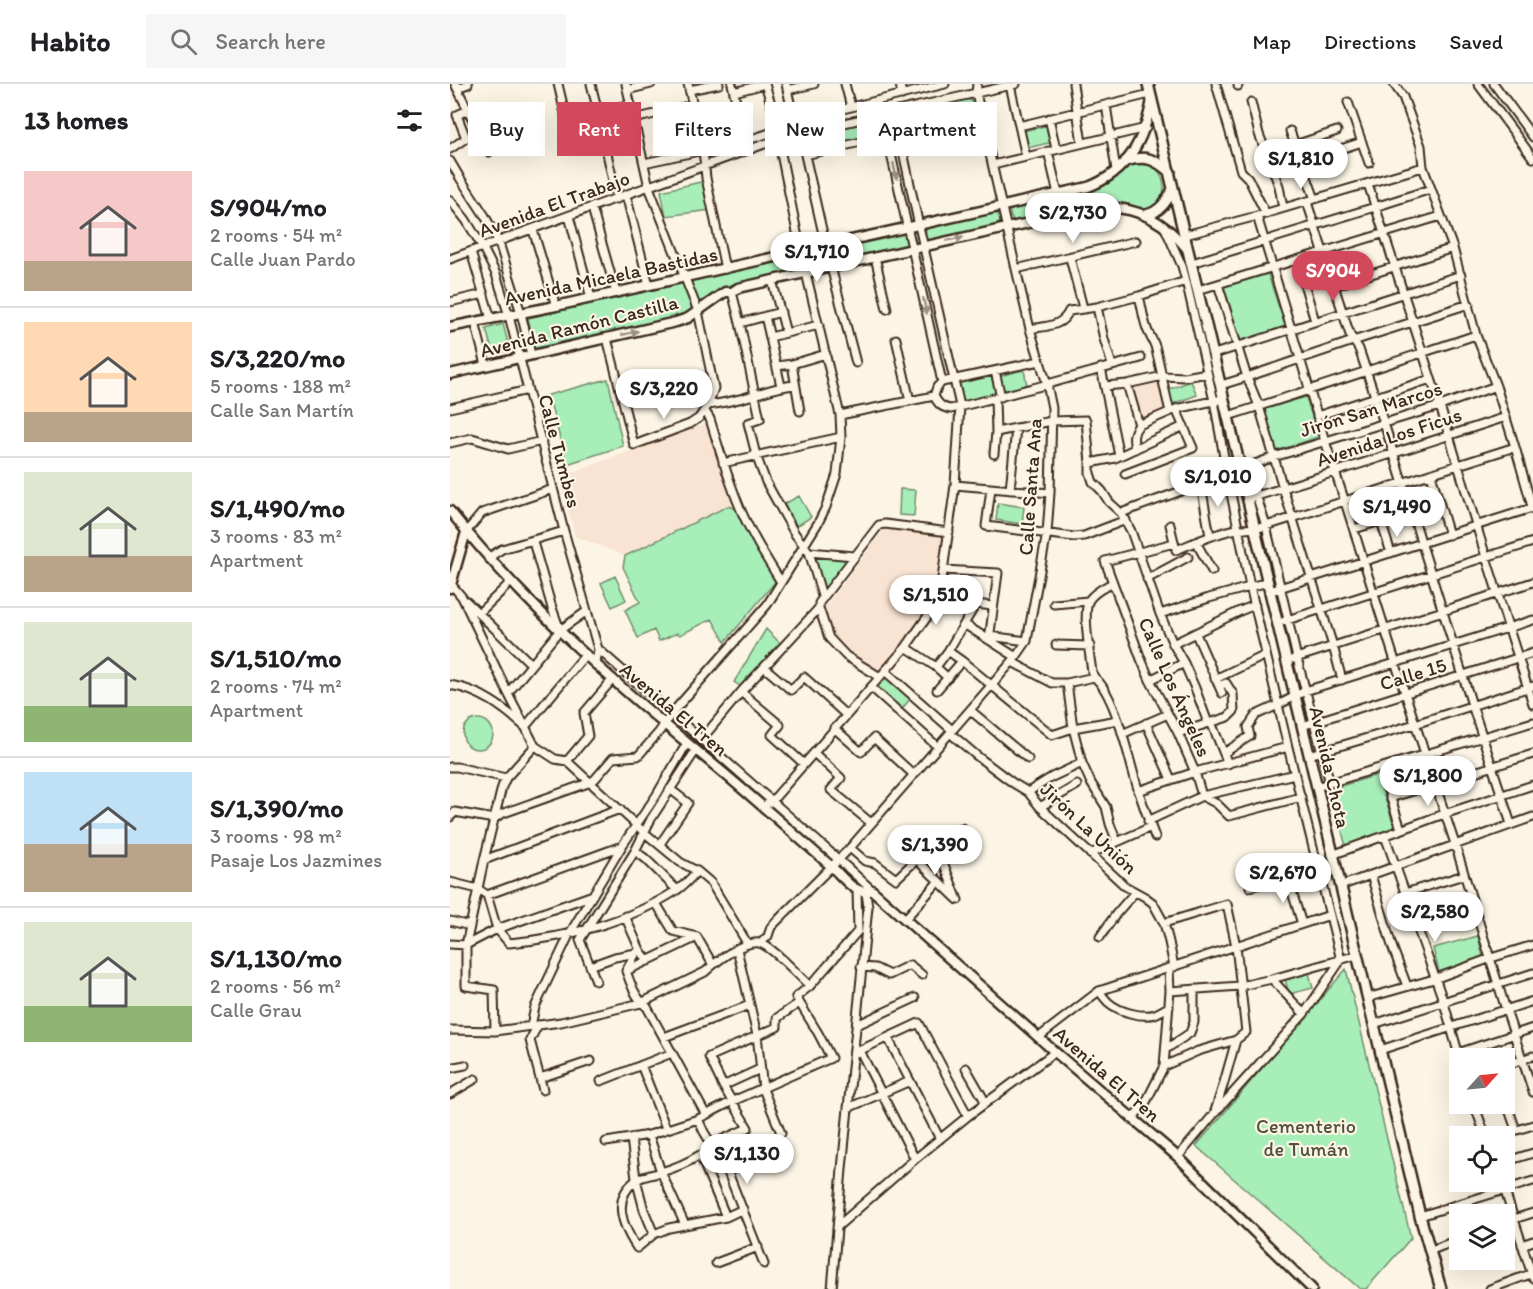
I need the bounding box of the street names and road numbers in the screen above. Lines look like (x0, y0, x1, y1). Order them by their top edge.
street label: Avenida El Trabajo (475, 166, 633, 242)
street label: Avenida Micaela Bastidas (502, 242, 720, 310)
street label: Avenida Ramón Castilla (477, 290, 681, 362)
street label: Jirón San Marcos (1297, 376, 1445, 442)
street label: Calle Tumbes (533, 392, 587, 511)
street label: Avenida Los Ficus (1313, 402, 1465, 472)
street label: Calle Santa Ana (1013, 418, 1047, 556)
street label: Calle Los Ángeles (1133, 613, 1217, 761)
street label: Calle 15 (1377, 653, 1449, 695)
street label: Avenida El Tren (615, 657, 733, 761)
street label: Avenida Chota (1304, 704, 1356, 830)
street label: Jirón La Unión (1036, 777, 1142, 879)
street label: Avenida El Tren (1049, 1021, 1165, 1127)

